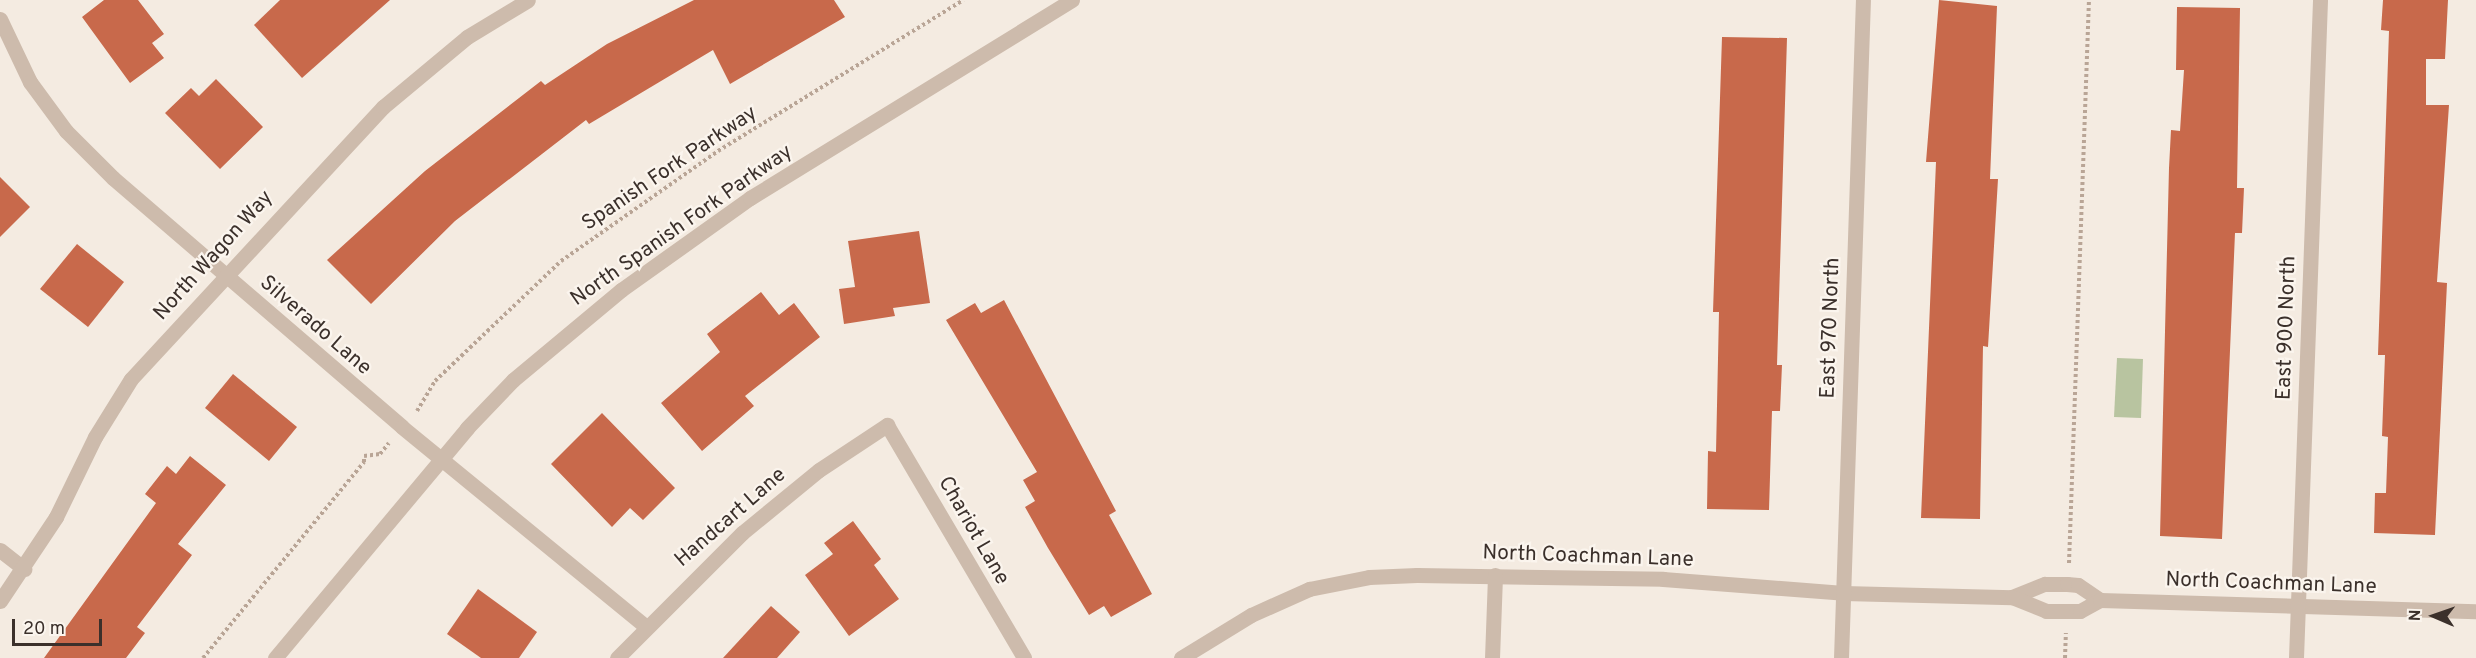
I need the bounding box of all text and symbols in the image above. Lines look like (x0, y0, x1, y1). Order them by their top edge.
street label: Spanish Fork Parkway (578, 101, 762, 237)
street label: North Spanish Fork Parkway (566, 140, 798, 312)
street label: North Wagon Way (149, 185, 279, 327)
street label: East 900 North (2272, 255, 2302, 401)
street label: East 970 North (1816, 257, 1846, 399)
street label: Silverado Lane (254, 271, 376, 381)
street label: Handcart Lane (670, 463, 792, 573)
street label: Chariot Lane (932, 472, 1014, 590)
street label: North Coachman Lane (1482, 541, 1694, 573)
street label: North Coachman Lane (2165, 568, 2377, 600)
north arrow (2404, 586, 2464, 646)
scale bar (15, 607, 105, 645)
text: N (2406, 609, 2426, 621)
text: 20 m (23, 618, 65, 641)

